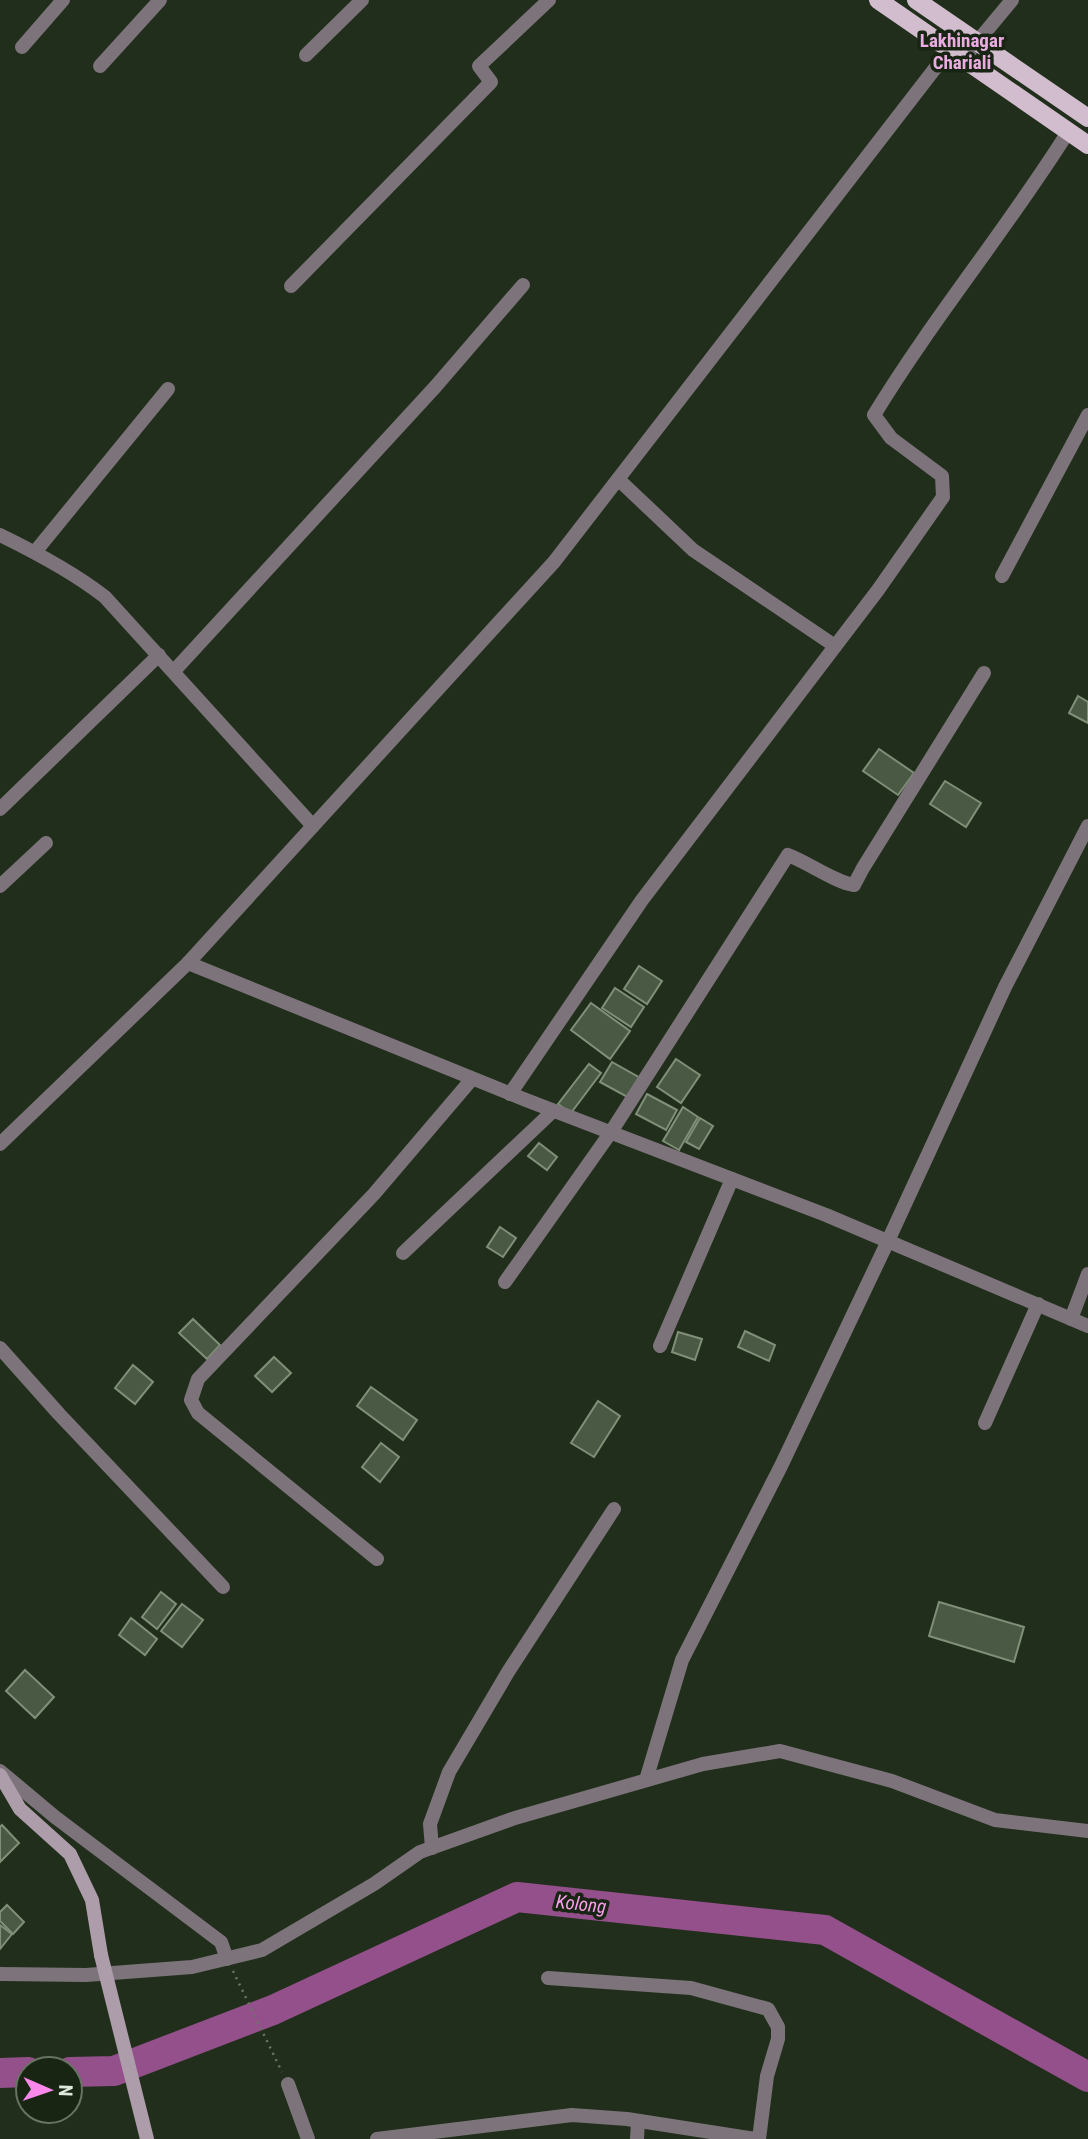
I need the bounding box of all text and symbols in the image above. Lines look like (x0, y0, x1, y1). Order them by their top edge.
district label: Lakhinagar Chariali (920, 29, 1004, 74)
water label: Kolong (555, 1890, 607, 1918)
north arrow (14, 2055, 84, 2125)
text: N (54, 2084, 77, 2097)

